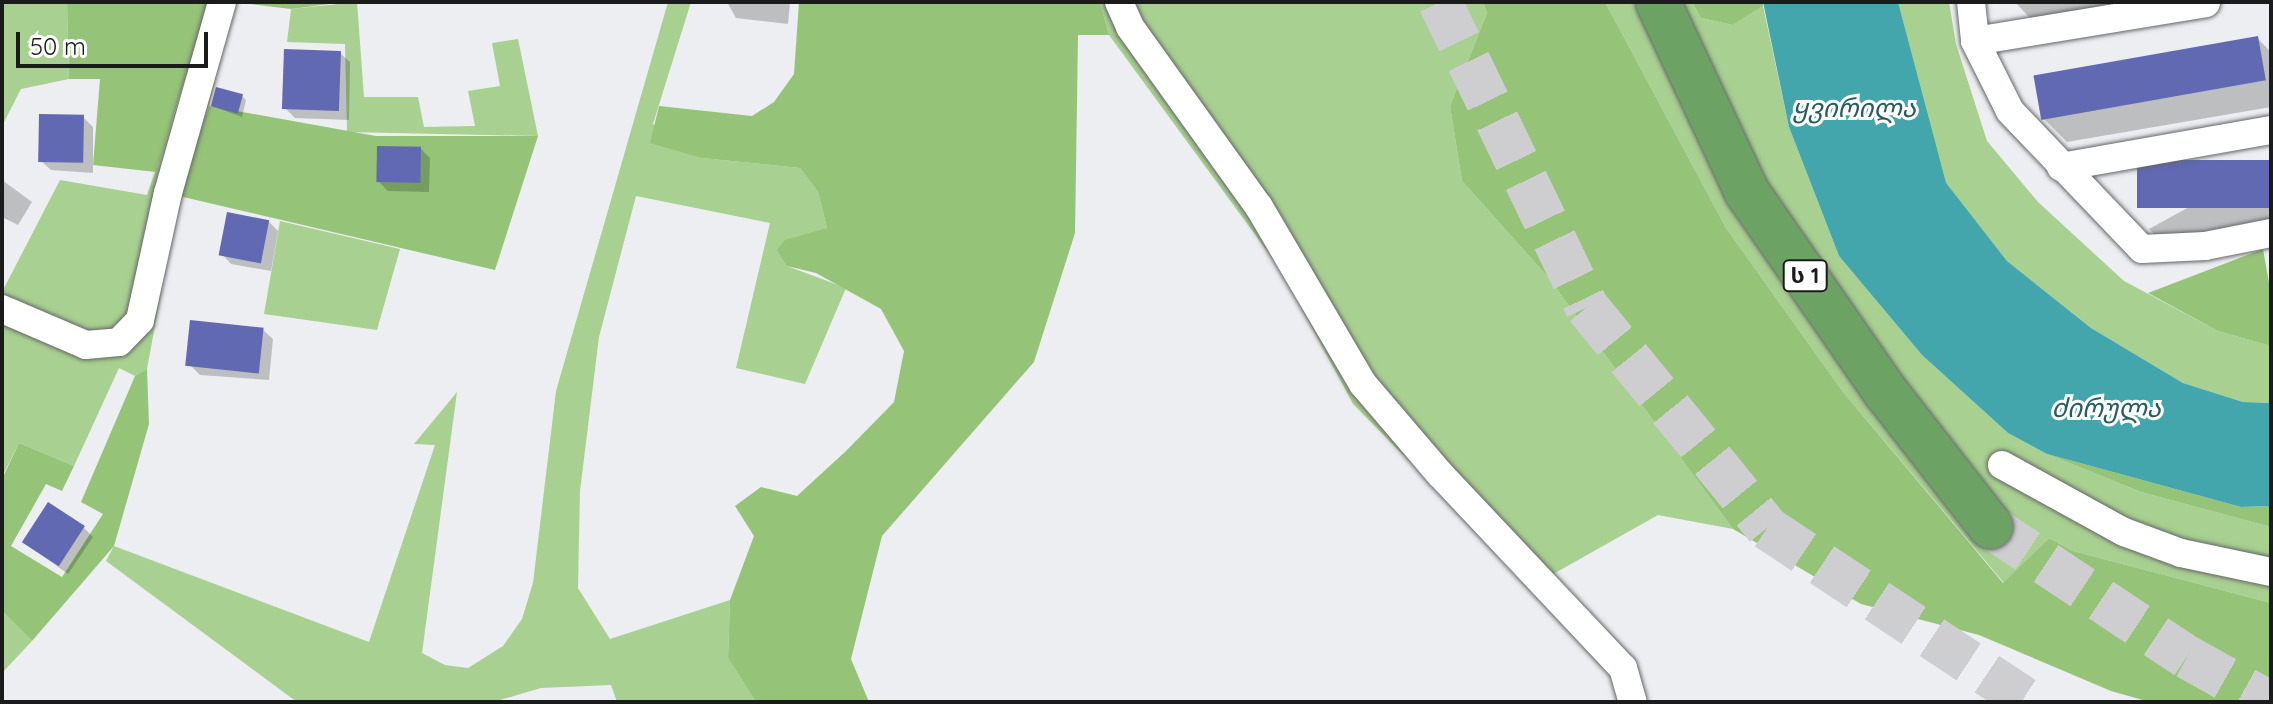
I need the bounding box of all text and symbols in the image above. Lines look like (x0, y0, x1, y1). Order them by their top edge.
scale bar (20, 16, 212, 66)
text: 50 m (30, 31, 86, 61)
water label: ყვირილა (1792, 92, 1916, 124)
road number: ს 1 (1781, 258, 1829, 294)
water label: ძირულა (2051, 392, 2161, 424)

